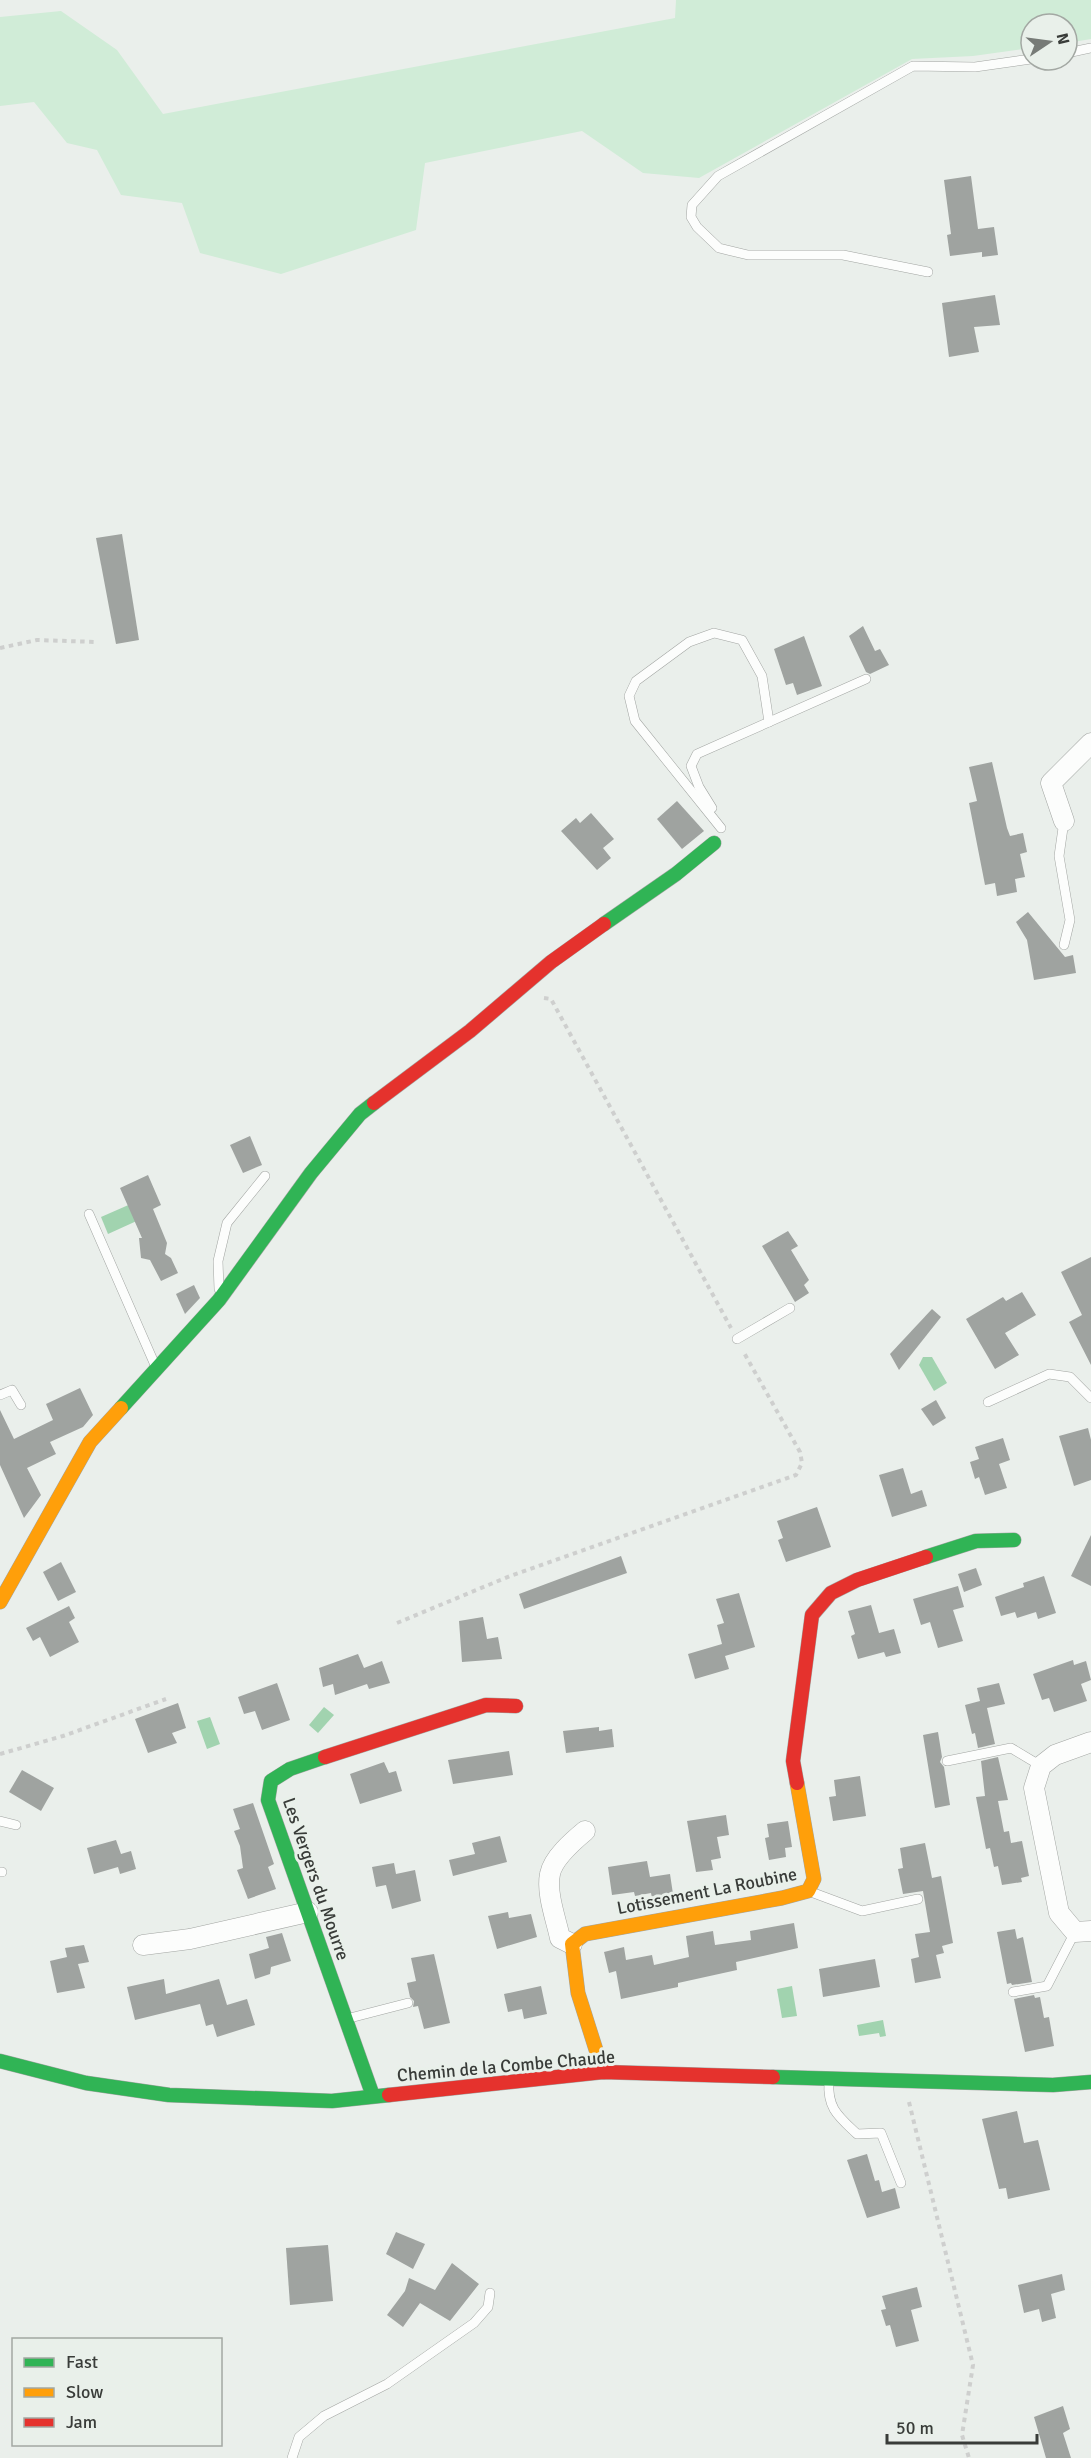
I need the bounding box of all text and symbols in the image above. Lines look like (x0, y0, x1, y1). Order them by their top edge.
north arrow (1019, 12, 1079, 72)
text: N (1052, 31, 1074, 47)
street label: Les Vergers du Mourre (278, 1795, 354, 1963)
street label: Lotissement La Roubine (615, 1863, 799, 1919)
street label: Chemin de la Combe Chaude (396, 2046, 616, 2086)
legend (12, 2338, 222, 2446)
text: Fast (66, 2351, 98, 2373)
text: Slow (66, 2381, 103, 2403)
scale bar (887, 2407, 1037, 2445)
text: Jam (66, 2411, 97, 2433)
text: 50 m (896, 2417, 934, 2439)

